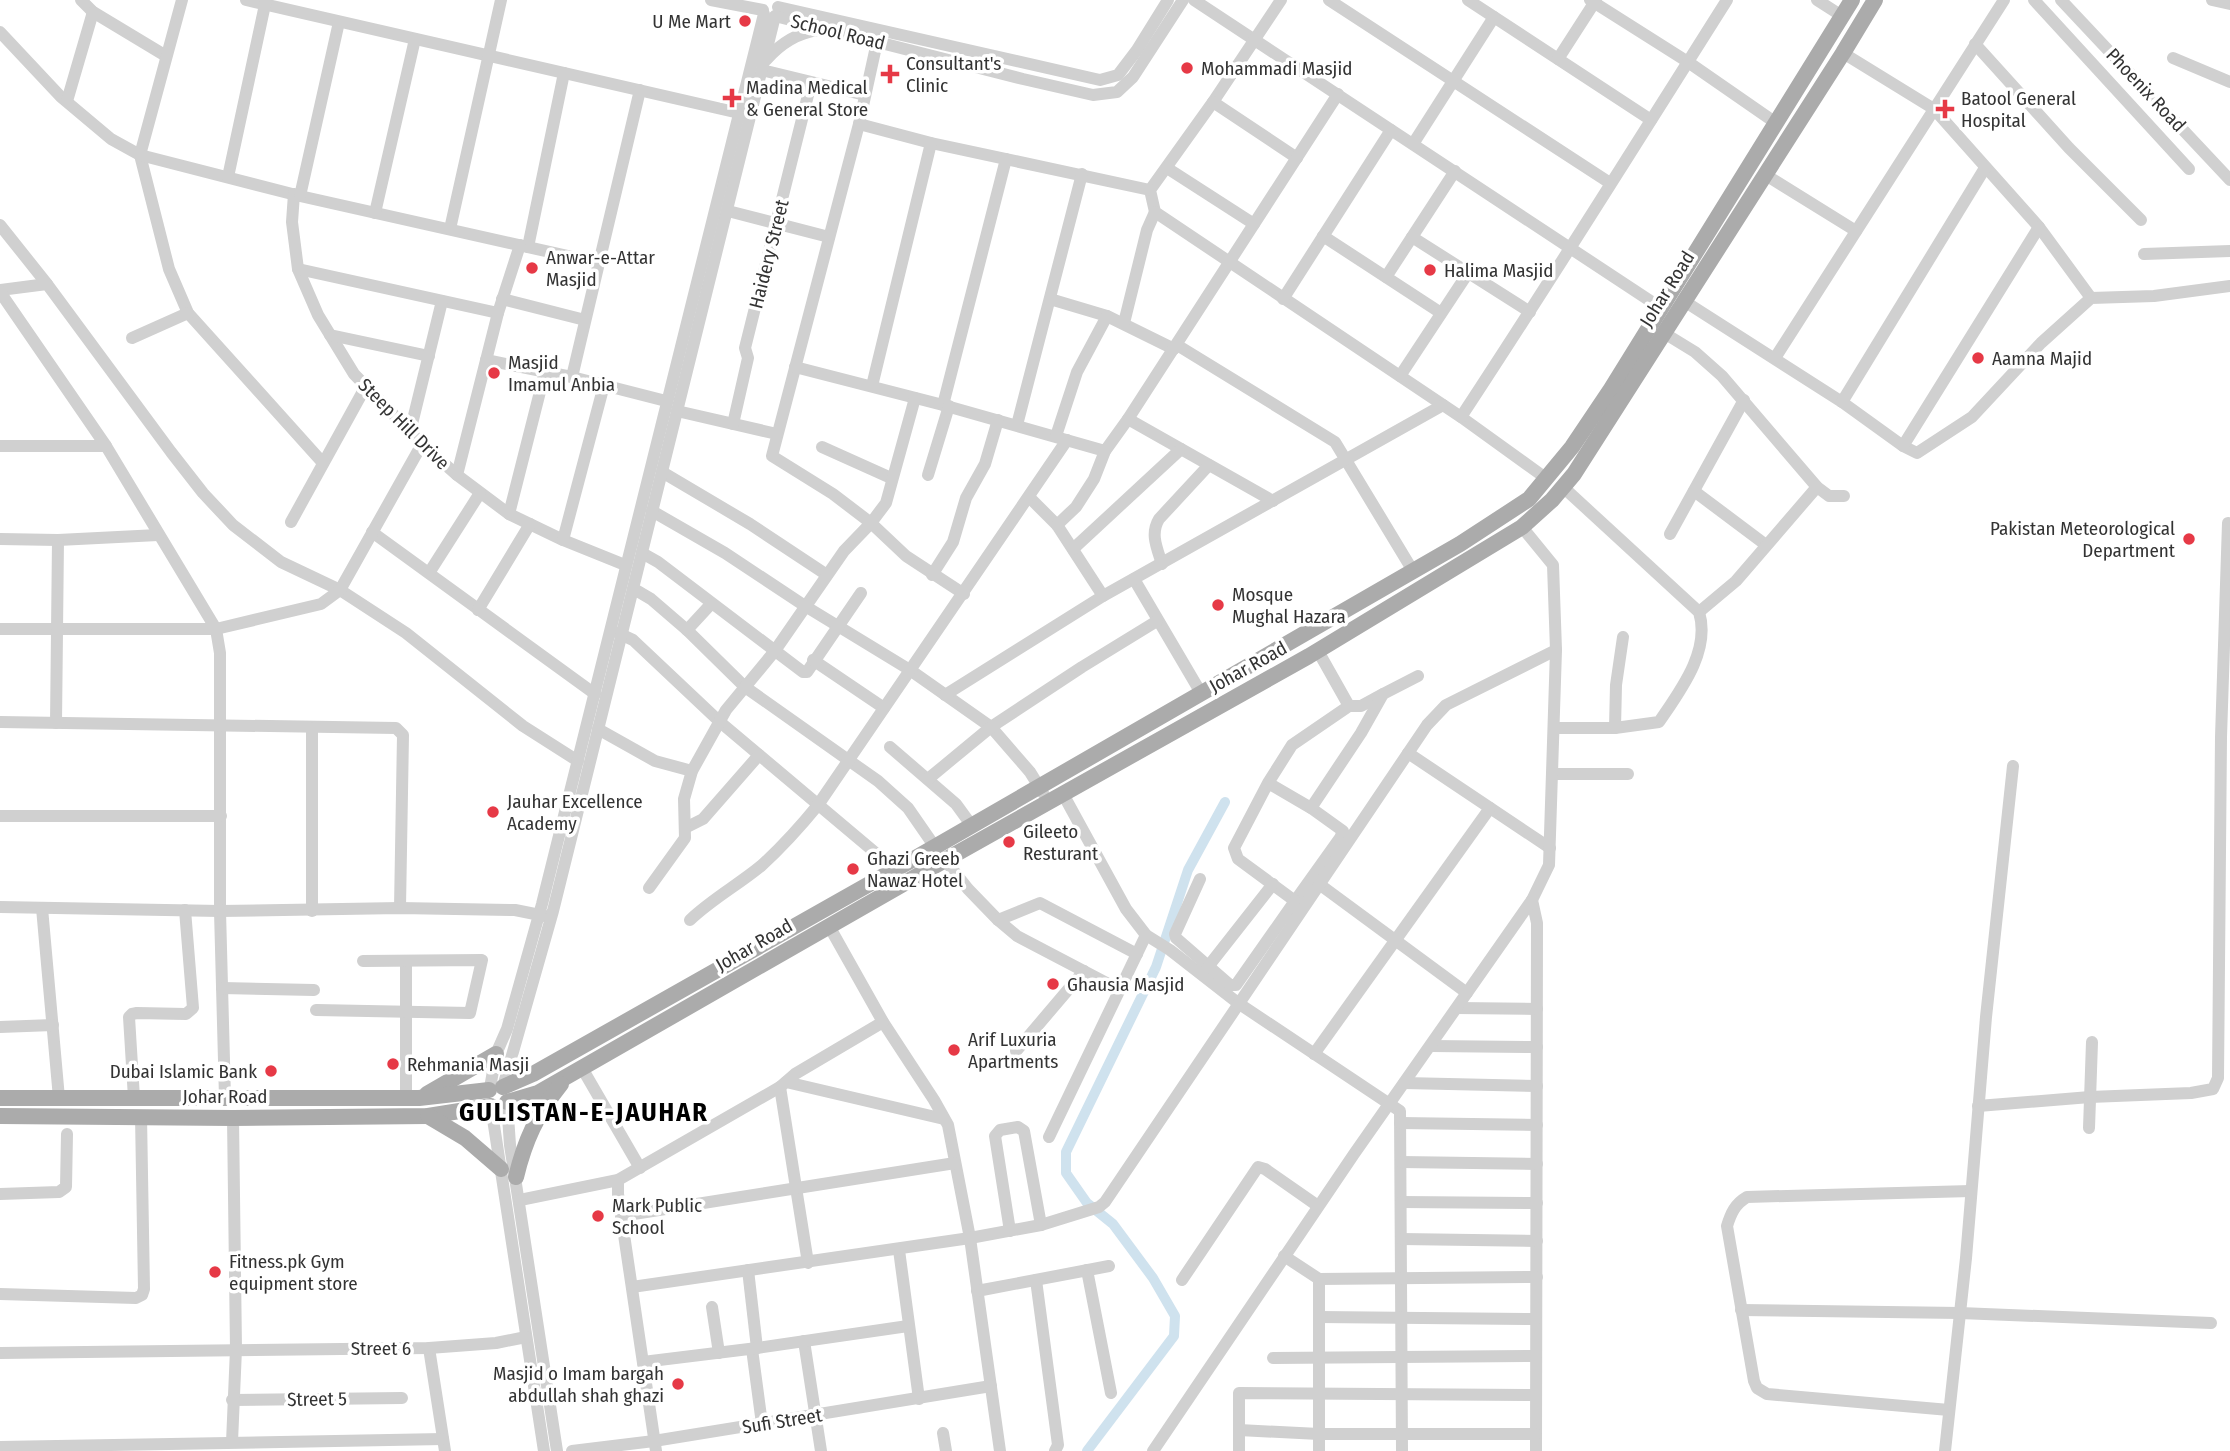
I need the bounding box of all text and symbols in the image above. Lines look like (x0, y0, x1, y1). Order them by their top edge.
street label: School Road (788, 9, 888, 55)
place label: U Me Mart (652, 10, 732, 33)
marker: U Me Mart (737, 13, 753, 29)
street label: Phoenix Road (2101, 43, 2191, 137)
place label: Consultant's Clinic (906, 52, 1001, 97)
place label: Mohammadi Masjid (1201, 57, 1352, 80)
marker: Mohammadi Masjid (1179, 60, 1195, 76)
marker: Consultant's Clinic (880, 64, 900, 84)
place label: Madina Medical & General Store (746, 76, 868, 121)
place label: Batool General Hospital (1961, 87, 2076, 132)
marker: Madina Medical & General Store (724, 90, 740, 106)
marker: Batool General Hospital (1935, 99, 1955, 119)
street label: Haidery Street (744, 196, 794, 311)
place label: Anwar-e-Attar Masjid (546, 246, 655, 291)
street label: Johar Road (1635, 247, 1699, 331)
place label: Halima Masjid (1444, 259, 1553, 282)
marker: Anwar-e-Attar Masjid (524, 260, 540, 276)
marker: Halima Masjid (1422, 262, 1438, 278)
place label: Aamna Majid (1992, 347, 2092, 370)
marker: Aamna Majid (1970, 350, 1986, 366)
place label: Masjid Imamul Anbia (508, 351, 615, 396)
marker: Masjid Imamul Anbia (486, 365, 502, 381)
street label: Steep Hill Drive (354, 374, 454, 474)
place label: Pakistan Meteorological Department (1990, 517, 2176, 562)
marker: Pakistan Meteorological Department (2181, 531, 2197, 547)
place label: Mosque Mughal Hazara (1232, 583, 1346, 628)
marker: Mosque Mughal Hazara (1210, 597, 1226, 613)
street label: Johar Road (1205, 636, 1291, 698)
place label: Jauhar Excellence Academy (507, 790, 643, 835)
marker: Jauhar Excellence Academy (485, 804, 501, 820)
place label: Gileeto Resturant (1023, 820, 1099, 865)
marker: Gileeto Resturant (1001, 834, 1017, 850)
place label: Ghazi Greeb Nawaz Hotel (867, 847, 963, 892)
marker: Ghazi Greeb Nawaz Hotel (845, 861, 861, 877)
street label: Johar Road (711, 914, 797, 976)
place label: Ghausia Masjid (1067, 973, 1184, 996)
marker: Ghausia Masjid (1045, 976, 1061, 992)
place label: Arif Luxuria Apartments (968, 1028, 1058, 1073)
marker: Arif Luxuria Apartments (946, 1042, 962, 1058)
place label: Rehmania Masji (407, 1053, 529, 1076)
marker: Rehmania Masji (385, 1056, 401, 1072)
place label: Dubai Islamic Bank (110, 1060, 257, 1083)
marker: Dubai Islamic Bank (263, 1063, 279, 1079)
street label: Johar Road (183, 1085, 268, 1108)
district label: GULISTAN-E-JAUHAR (459, 1097, 709, 1128)
place label: Mark Public School (612, 1194, 702, 1239)
marker: Mark Public School (590, 1208, 606, 1224)
place label: Fitness.pk Gym equipment store (229, 1250, 358, 1295)
marker: Fitness.pk Gym equipment store (207, 1264, 223, 1280)
street label: Street 6 (351, 1337, 411, 1360)
place label: Masjid o Imam bargah abdullah shah ghazi (493, 1362, 664, 1407)
marker: Masjid o Imam bargah abdullah shah ghazi (670, 1376, 686, 1392)
street label: Street 5 (287, 1387, 347, 1411)
street label: Sufi Street (740, 1403, 824, 1439)

